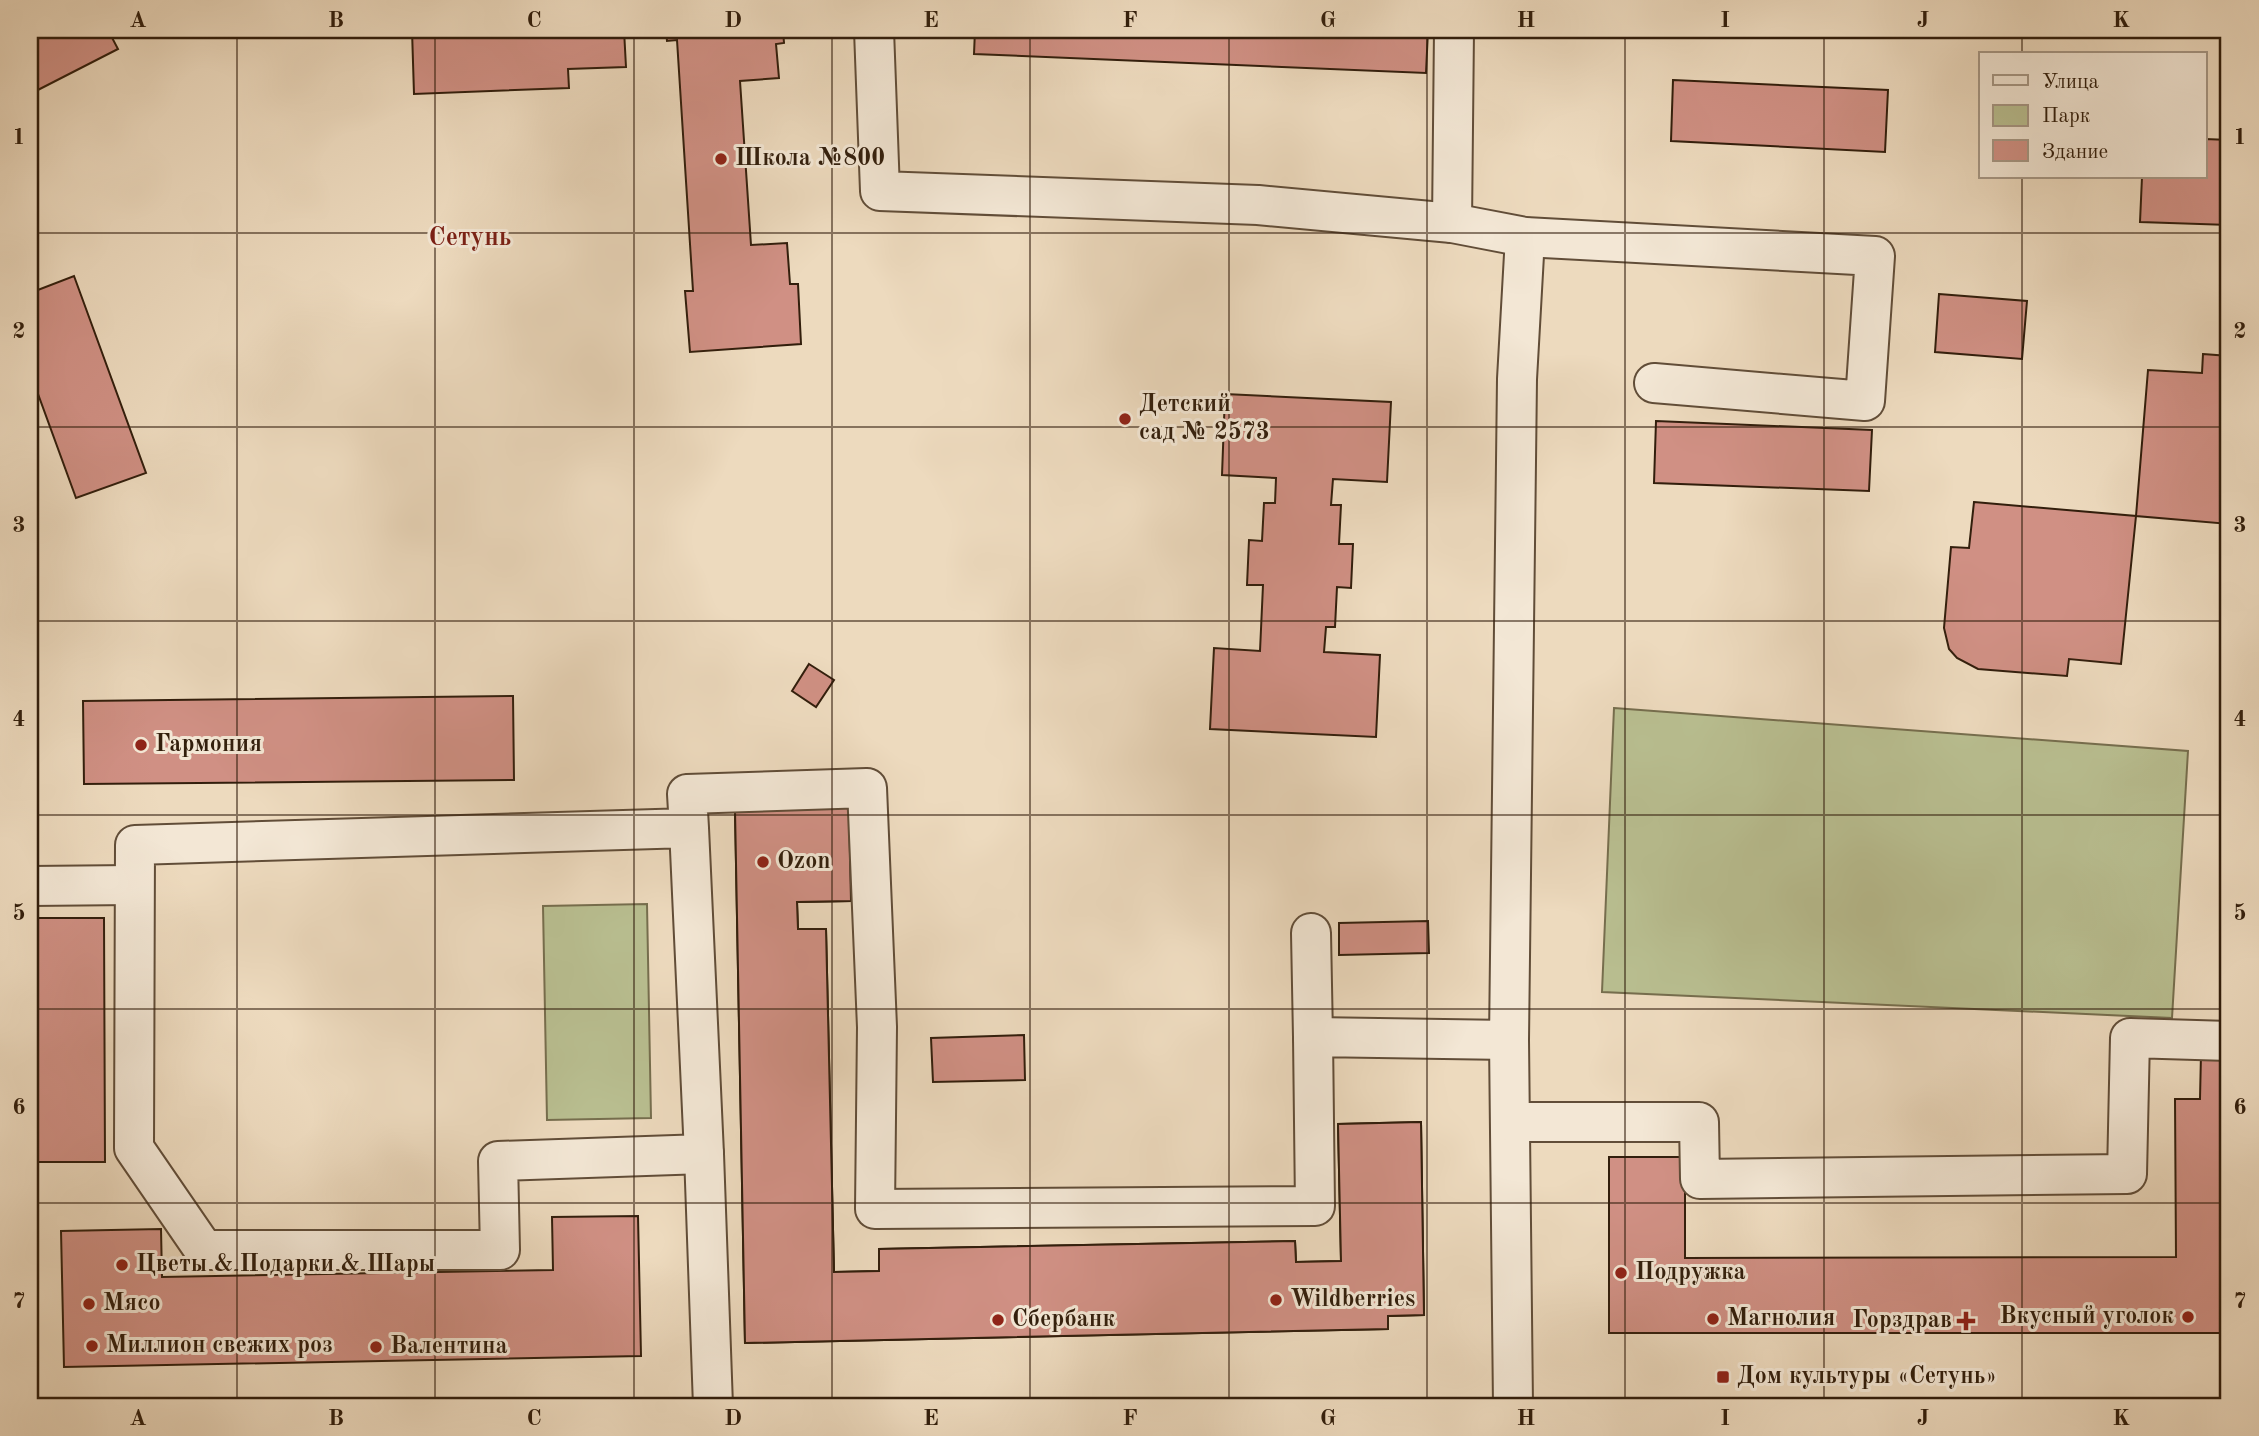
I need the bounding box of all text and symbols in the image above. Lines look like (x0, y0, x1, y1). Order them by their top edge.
text: A (129, 9, 147, 32)
text: B (328, 9, 344, 32)
text: C (526, 9, 542, 32)
text: D (724, 9, 742, 32)
text: E (923, 9, 939, 32)
text: F (1122, 9, 1138, 32)
text: G (1320, 9, 1336, 32)
text: H (1517, 9, 1535, 32)
text: I (1720, 9, 1730, 32)
text: J (1917, 9, 1929, 32)
text: K (2112, 9, 2130, 32)
legend (1979, 52, 2206, 178)
text: Улица (2042, 72, 2099, 93)
text: Парк (2042, 106, 2091, 127)
text: 1 (12, 126, 26, 149)
text: 1 (2233, 126, 2247, 149)
text: Здание (2042, 142, 2108, 163)
place label: Школа №800 (735, 147, 885, 171)
marker: Школа №800 (713, 151, 729, 167)
district label: Сетунь (429, 225, 512, 251)
text: 2 (12, 320, 26, 343)
text: 2 (2233, 320, 2247, 343)
place label: Детский сад № 2573 (1139, 393, 1270, 445)
marker: Детский сад № 2573 (1117, 411, 1133, 427)
text: 3 (12, 514, 26, 537)
text: 3 (2233, 514, 2247, 537)
text: 4 (12, 708, 26, 731)
text: 4 (2233, 708, 2247, 731)
place label: Гармония (155, 733, 262, 757)
marker: Гармония (133, 737, 149, 753)
place label: Ozon (777, 850, 831, 874)
marker: Ozon (755, 854, 771, 870)
text: 5 (12, 902, 26, 925)
text: 5 (2233, 902, 2247, 925)
text: 6 (12, 1096, 26, 1119)
text: 6 (2233, 1096, 2247, 1119)
place label: Цветы & Подарки & Шары (136, 1253, 435, 1277)
marker: Цветы & Подарки & Шары (114, 1257, 130, 1273)
place label: Подружка (1635, 1261, 1746, 1285)
marker: Подружка (1613, 1265, 1629, 1281)
place label: Wildberries (1290, 1288, 1415, 1312)
text: 7 (12, 1290, 26, 1313)
text: 7 (2233, 1290, 2247, 1313)
place label: Мясо (103, 1292, 161, 1316)
marker: Wildberries (1268, 1292, 1284, 1308)
marker: Мясо (81, 1296, 97, 1312)
place label: Вкусный уголок (2000, 1305, 2174, 1329)
place label: Магнолия (1727, 1307, 1835, 1331)
place label: Сбербанк (1012, 1308, 1115, 1332)
place label: Горздрав (1852, 1309, 1952, 1333)
marker: Вкусный уголок (2180, 1309, 2196, 1325)
marker: Магнолия (1705, 1311, 1721, 1327)
marker: Сбербанк (990, 1312, 1006, 1328)
marker: Горздрав (1958, 1313, 1974, 1329)
place label: Миллион свежих роз (106, 1334, 333, 1358)
place label: Валентина (390, 1335, 508, 1359)
marker: Миллион свежих роз (84, 1338, 100, 1354)
marker: Валентина (368, 1339, 384, 1355)
place label: Дом культуры «Сетунь» (1737, 1365, 1997, 1389)
marker: Дом культуры «Сетунь» (1715, 1369, 1731, 1385)
text: A (129, 1407, 147, 1430)
text: B (328, 1407, 344, 1430)
text: C (526, 1407, 542, 1430)
text: D (724, 1407, 742, 1430)
text: E (923, 1407, 939, 1430)
text: F (1122, 1407, 1138, 1430)
text: G (1320, 1407, 1336, 1430)
text: H (1517, 1407, 1535, 1430)
text: I (1720, 1407, 1730, 1430)
text: J (1917, 1407, 1929, 1430)
text: K (2112, 1407, 2130, 1430)

